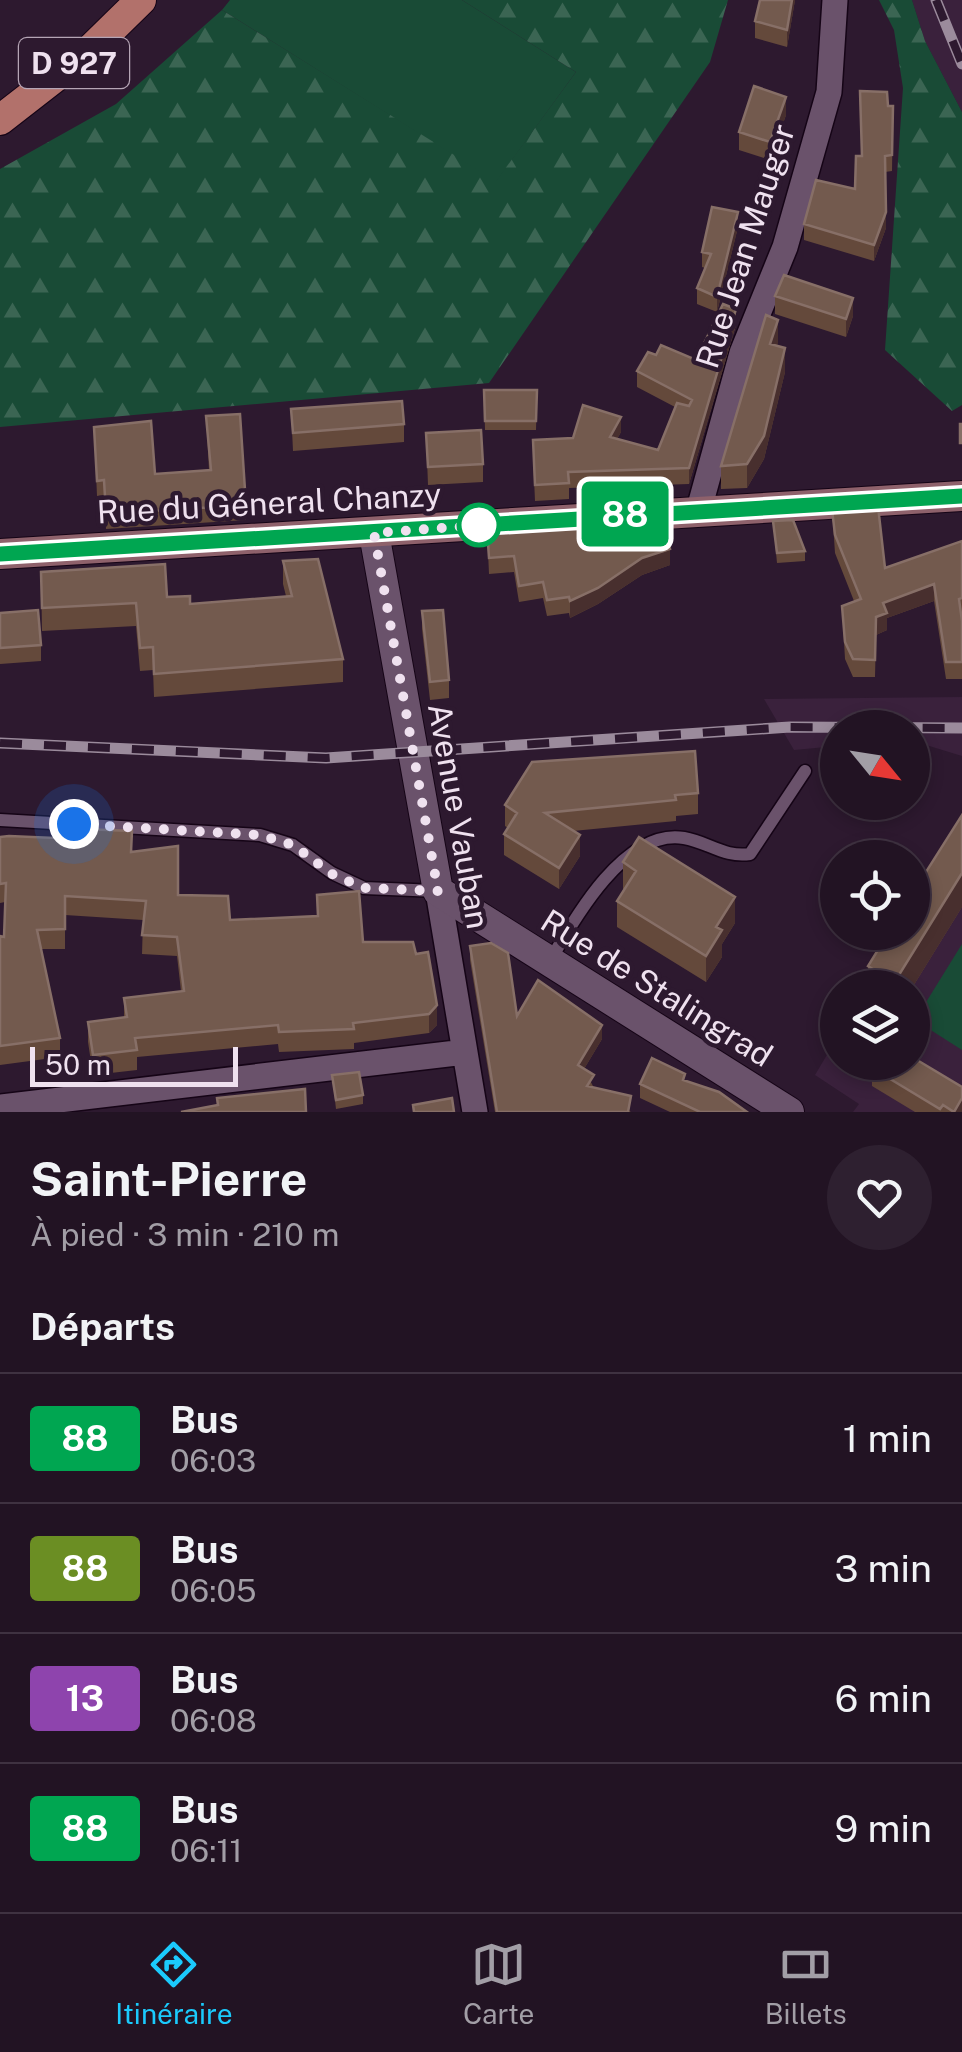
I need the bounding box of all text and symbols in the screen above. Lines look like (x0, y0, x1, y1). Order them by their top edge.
road number: D 927 (19, 38, 129, 88)
street label: Rue Jean Mauger (688, 119, 802, 373)
street label: Rue du Géneral Chanzy (96, 476, 442, 530)
line badge: 88 (580, 482, 670, 546)
text: 88 (602, 494, 648, 535)
unlabelled marker (458, 504, 500, 546)
street label: Avenue Vauban (421, 700, 497, 932)
north arrow (820, 710, 930, 820)
map controls (820, 710, 930, 1080)
your location (49, 799, 99, 849)
button: locate (820, 840, 930, 950)
street label: Rue de Stalingrad (535, 902, 779, 1074)
button: layers (820, 970, 930, 1080)
scale bar (30, 1042, 238, 1086)
text: 50 m (45, 1048, 111, 1081)
button: heart (827, 1145, 932, 1250)
text: Saint-Pierre (30, 1150, 308, 1207)
text: À pied · 3 min · 210 m (30, 1216, 339, 1253)
text: Départs (30, 1304, 175, 1349)
text: Bus (170, 1397, 239, 1442)
text: 1 min (843, 1416, 932, 1461)
text: 88 (62, 1418, 108, 1459)
text: 06:03 (170, 1442, 256, 1479)
text: Bus (170, 1527, 239, 1572)
text: 3 min (834, 1546, 932, 1591)
text: 88 (62, 1548, 108, 1589)
text: 06:05 (170, 1572, 257, 1609)
text: Bus (170, 1657, 239, 1702)
text: 6 min (835, 1676, 932, 1721)
text: 13 (66, 1678, 104, 1719)
text: 06:08 (170, 1702, 257, 1739)
text: Bus (170, 1787, 239, 1832)
text: 9 min (835, 1806, 932, 1851)
text: 88 (62, 1808, 108, 1849)
text: 06:11 (170, 1832, 243, 1869)
tab: Itinéraire (115, 1937, 233, 2030)
tab: Carte (463, 1937, 534, 2030)
tab: Billets (765, 1937, 847, 2030)

